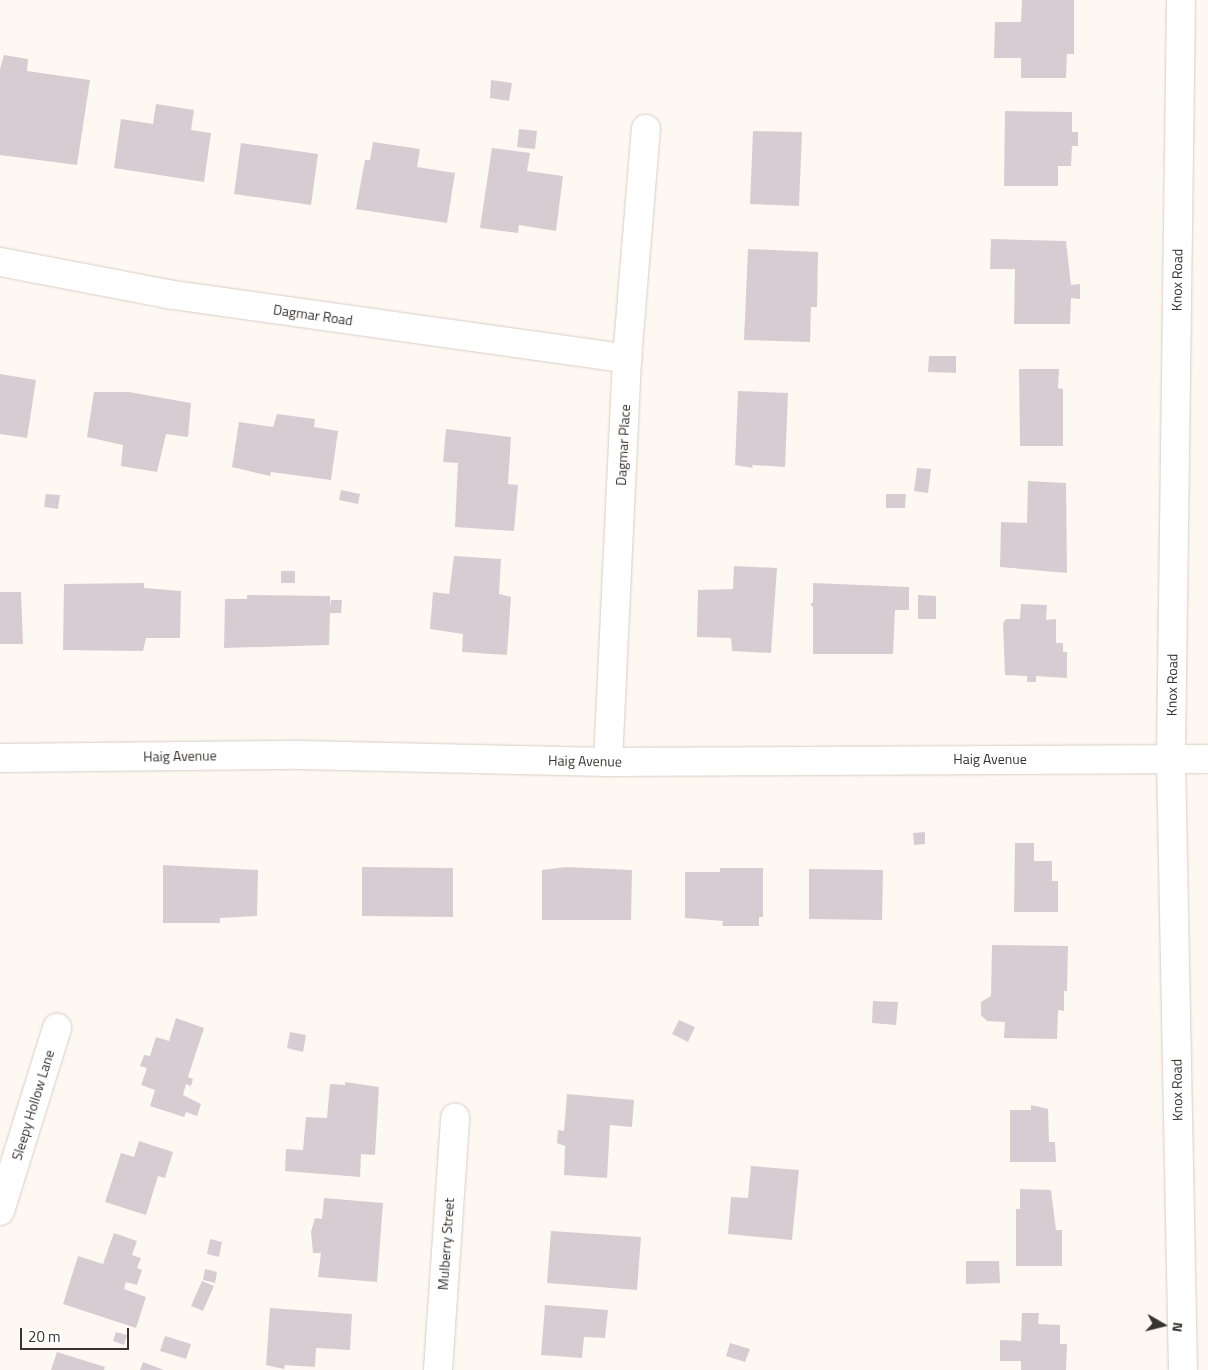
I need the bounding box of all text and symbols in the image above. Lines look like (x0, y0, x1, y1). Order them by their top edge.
street label: Knox Road (1168, 249, 1186, 311)
street label: Dagmar Road (272, 301, 354, 329)
street label: Dagmar Place (612, 404, 634, 486)
street label: Knox Road (1163, 654, 1181, 716)
street label: Haig Avenue (143, 747, 217, 765)
street label: Haig Avenue (953, 751, 1027, 767)
street label: Haig Avenue (548, 752, 622, 770)
street label: Sleepy Hollow Lane (8, 1048, 58, 1162)
street label: Knox Road (1168, 1059, 1186, 1121)
street label: Mulberry Street (434, 1197, 458, 1291)
north arrow (1138, 1300, 1188, 1350)
scale bar (22, 1318, 131, 1350)
text: N (1167, 1321, 1189, 1333)
text: 20 m (28, 1325, 61, 1348)

